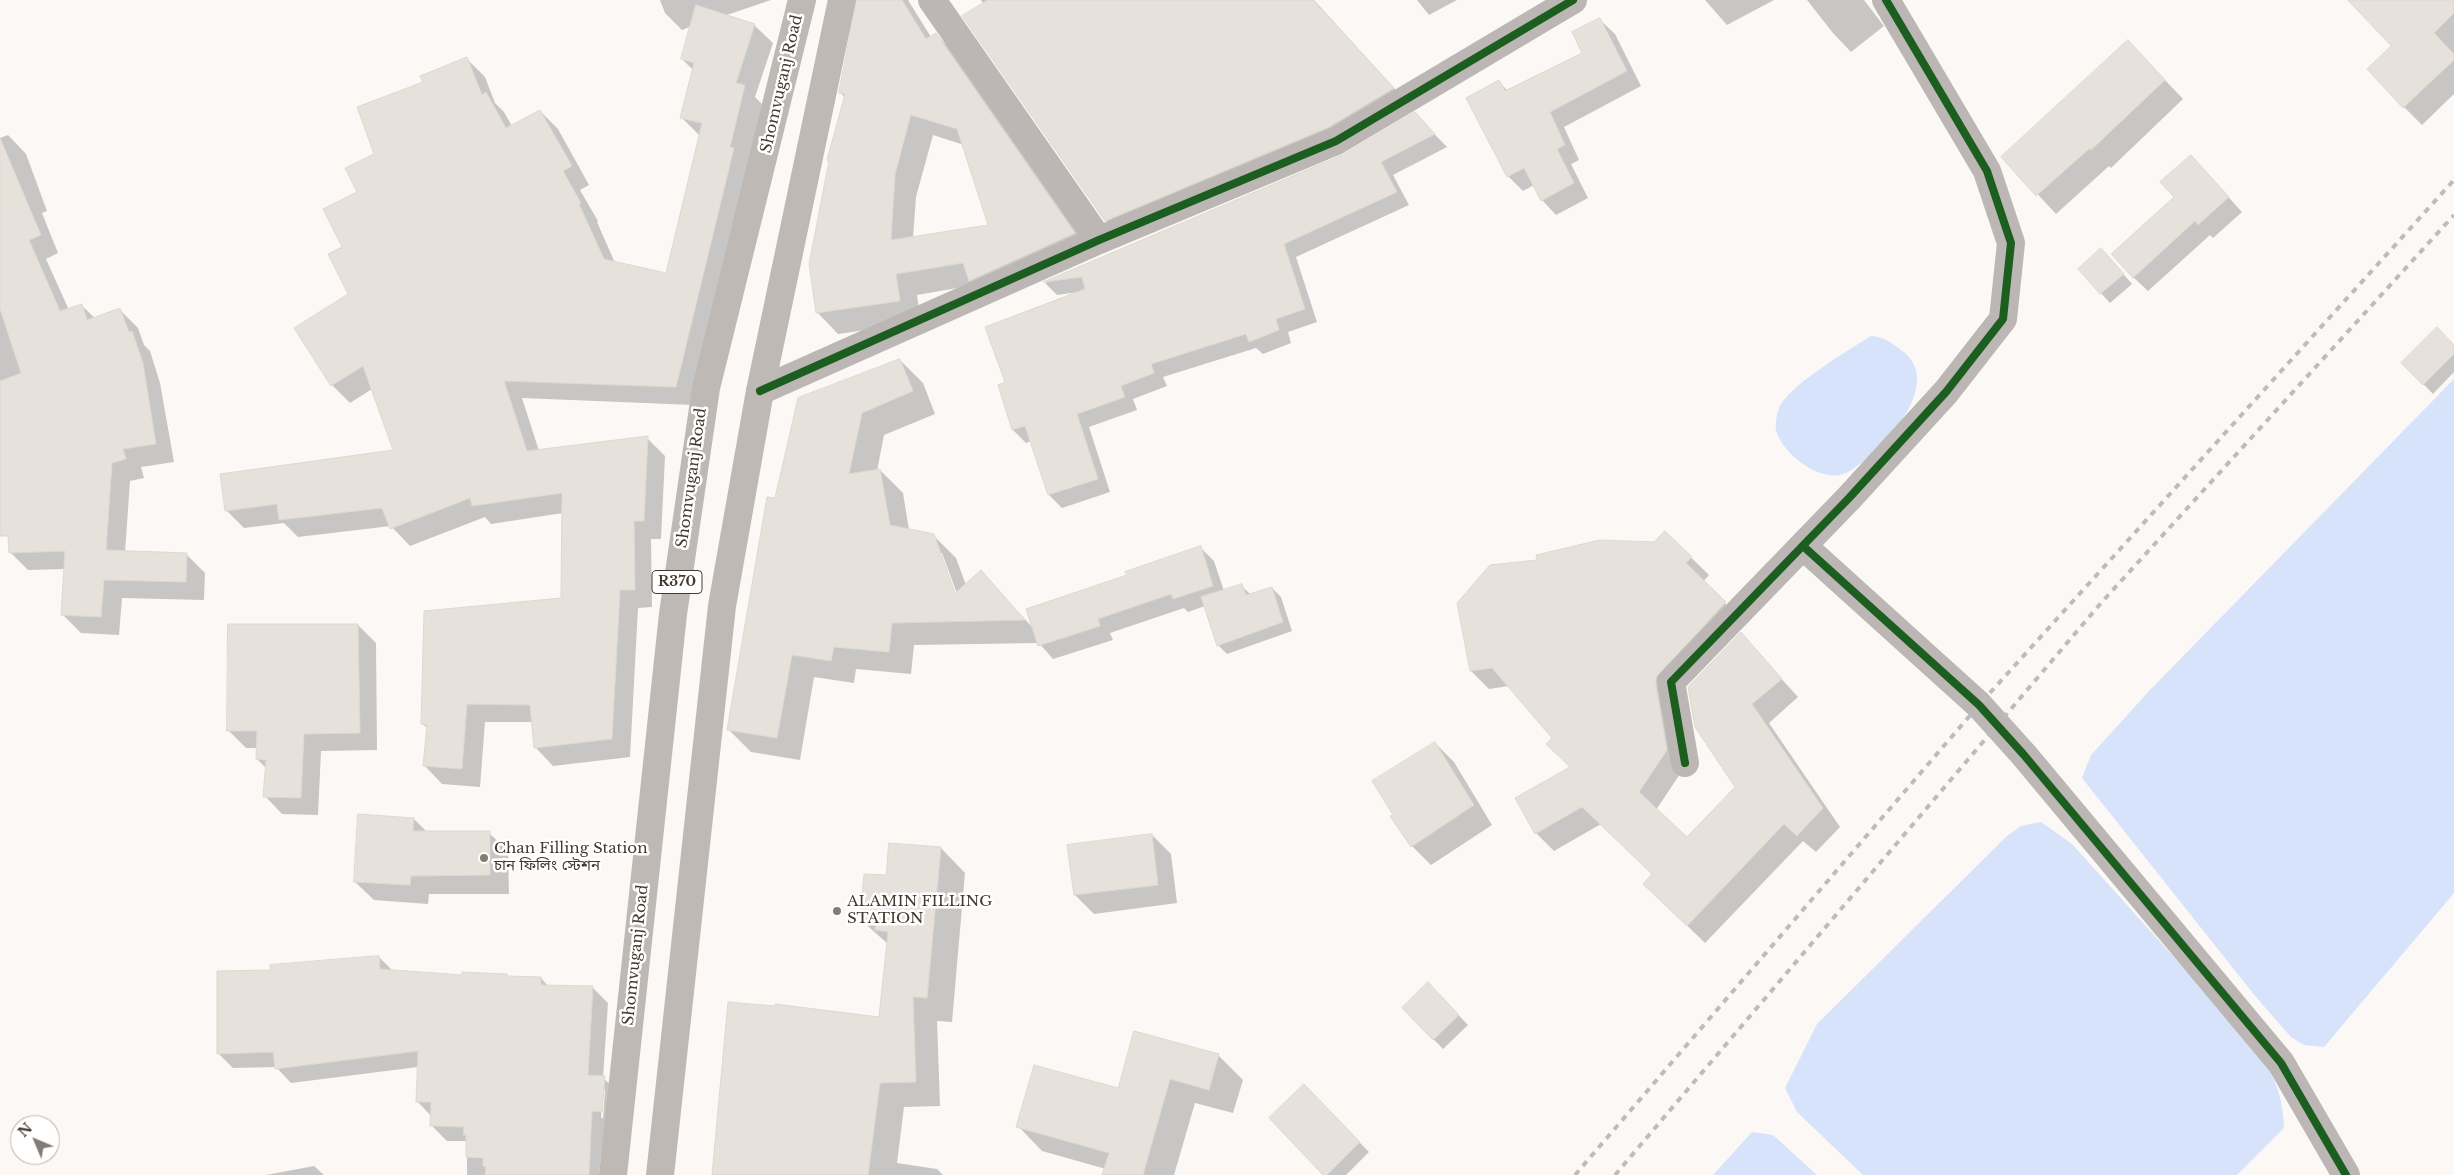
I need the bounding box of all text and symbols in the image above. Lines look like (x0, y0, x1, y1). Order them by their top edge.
street label: Shomvuganj Road (757, 13, 807, 155)
street label: Shomvuganj Road (673, 407, 711, 549)
road number: R370 (652, 570, 702, 594)
place label: Chan Filling Station চান ফিলিং স্টেশন (494, 840, 647, 875)
marker: Chan Filling Station চান ফিলিং স্টেশন (478, 852, 490, 864)
street label: Shomvuganj Road (620, 884, 652, 1026)
place label: ALAMIN FILLING STATION (847, 893, 992, 928)
marker: ALAMIN FILLING STATION (831, 905, 843, 917)
north arrow (10, 1115, 60, 1165)
text: N (14, 1119, 36, 1141)

